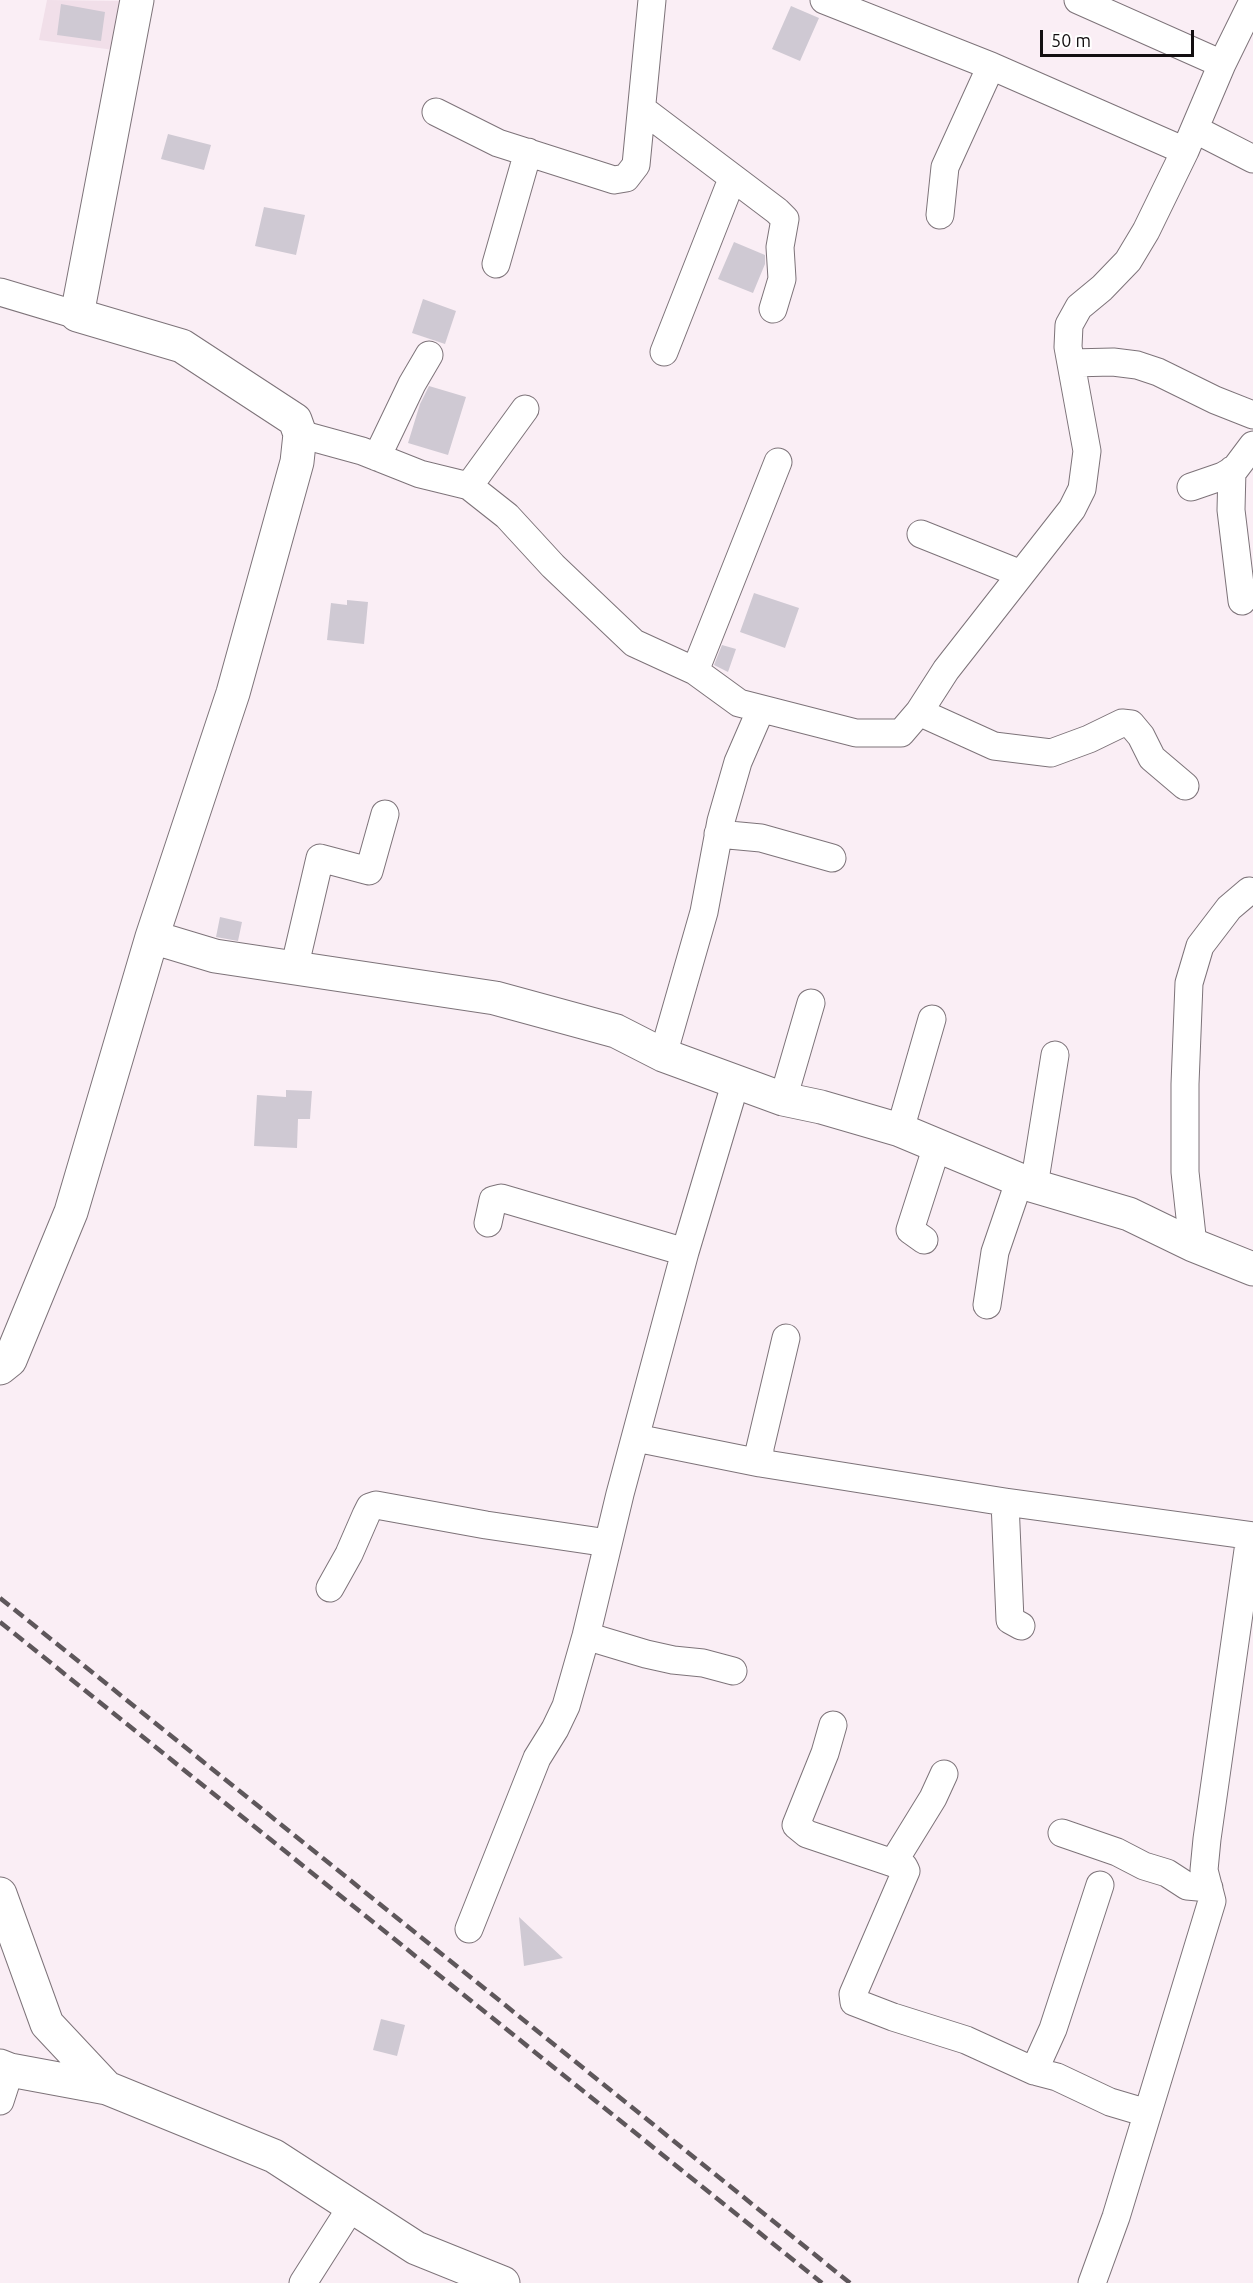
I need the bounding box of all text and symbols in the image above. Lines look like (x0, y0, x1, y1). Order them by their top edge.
scale bar (1043, 18, 1198, 56)
text: 50 m (1051, 30, 1091, 50)

